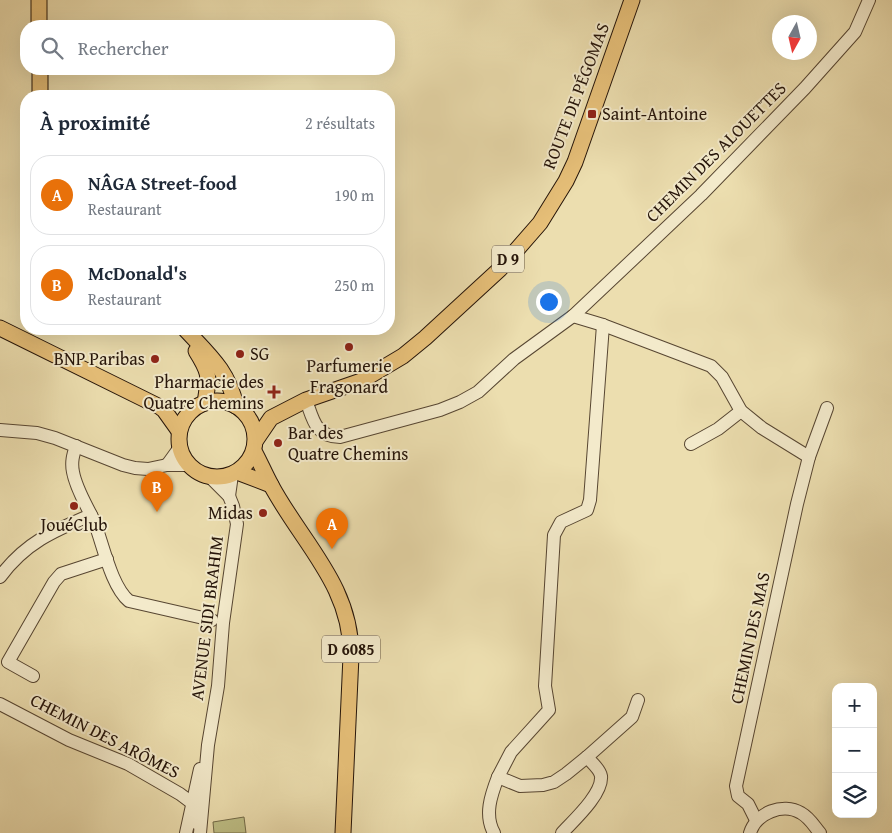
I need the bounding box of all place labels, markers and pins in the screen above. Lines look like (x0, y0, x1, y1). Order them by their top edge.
place label: Saint-Antoine (602, 100, 707, 127)
marker: Saint-Antoine (586, 108, 598, 120)
place label: SG (250, 340, 270, 367)
marker: Parfumerie Fragonard (343, 341, 355, 353)
place label: BNP Paribas (54, 345, 145, 372)
marker: SG (234, 348, 246, 360)
place label: Parfumerie Fragonard (306, 352, 392, 400)
marker: BNP Paribas (149, 353, 161, 365)
place label: Pharmacie des Quatre Chemins (144, 368, 264, 416)
marker: Pharmacie des Quatre Chemins (268, 386, 280, 398)
place label: Bar des Quatre Chemins (288, 419, 408, 467)
marker: Bar des Quatre Chemins (272, 437, 284, 449)
pin: B (141, 471, 173, 512)
place label: Midas (208, 499, 253, 526)
marker: JouéClub (68, 500, 80, 512)
marker: Midas (257, 507, 269, 519)
pin: A (316, 508, 348, 549)
place label: JouéClub (39, 511, 107, 538)

